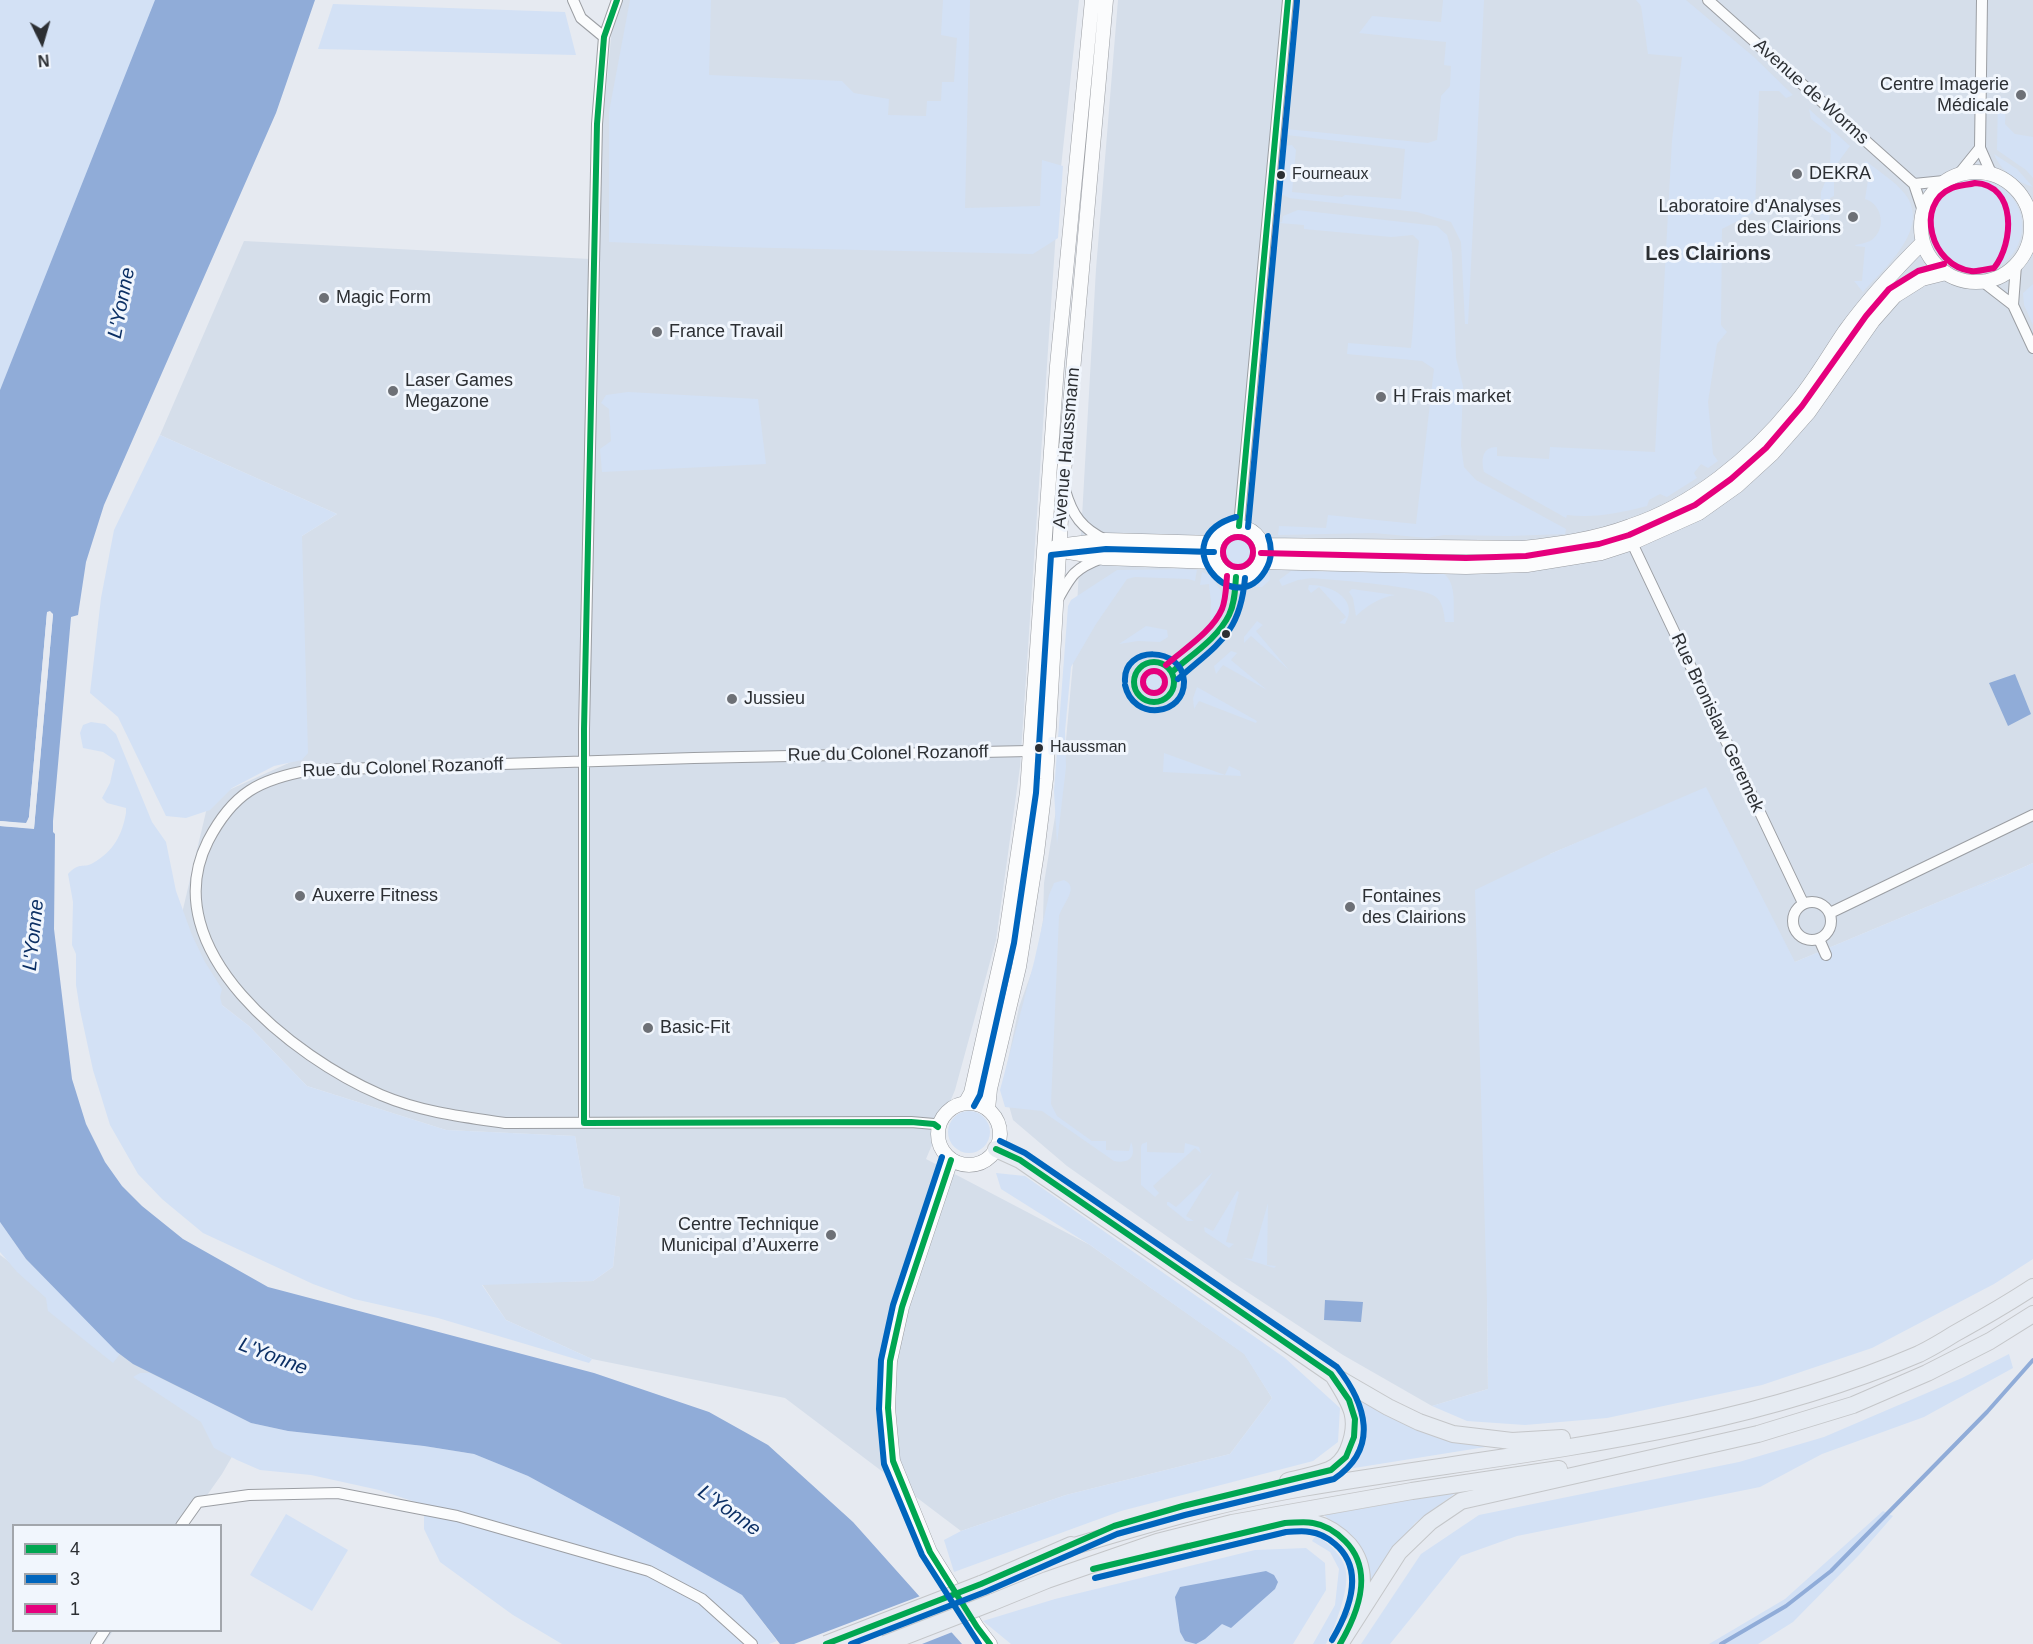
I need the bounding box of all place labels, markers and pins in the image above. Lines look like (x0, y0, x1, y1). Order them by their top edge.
place label: Centre Imagerie Médicale (1880, 74, 2009, 116)
marker: Centre Imagerie Médicale (2014, 88, 2028, 102)
place label: DEKRA (1809, 163, 1871, 185)
place label: Fourneaux (1292, 165, 1368, 185)
marker: DEKRA (1790, 167, 1804, 181)
marker: Fourneaux (1275, 169, 1287, 181)
place label: Laboratoire d'Analyses des Clairions (1658, 196, 1841, 238)
marker: Laboratoire d'Analyses des Clairions (1846, 210, 1860, 224)
place label: Magic Form (336, 287, 431, 309)
marker: Magic Form (317, 291, 331, 305)
place label: France Travail (669, 321, 783, 343)
marker: France Travail (650, 325, 664, 339)
place label: Laser Games Megazone (405, 370, 513, 412)
marker: Laser Games Megazone (386, 384, 400, 398)
place label: H Frais market (1393, 386, 1511, 408)
marker: H Frais market (1374, 390, 1388, 404)
unlabelled marker (1220, 628, 1232, 640)
place label: Jussieu (744, 688, 805, 710)
marker: Jussieu (725, 692, 739, 706)
place label: Haussman (1050, 738, 1126, 758)
marker: Haussman (1033, 742, 1045, 754)
place label: Auxerre Fitness (312, 885, 438, 907)
place label: Fontaines des Clairions (1362, 886, 1466, 928)
marker: Auxerre Fitness (293, 889, 307, 903)
marker: Fontaines des Clairions (1343, 900, 1357, 914)
place label: Basic-Fit (660, 1017, 730, 1039)
marker: Basic-Fit (641, 1021, 655, 1035)
place label: Centre Technique Municipal d’Auxerre (661, 1214, 819, 1256)
marker: Centre Technique Municipal d’Auxerre (824, 1228, 838, 1242)

